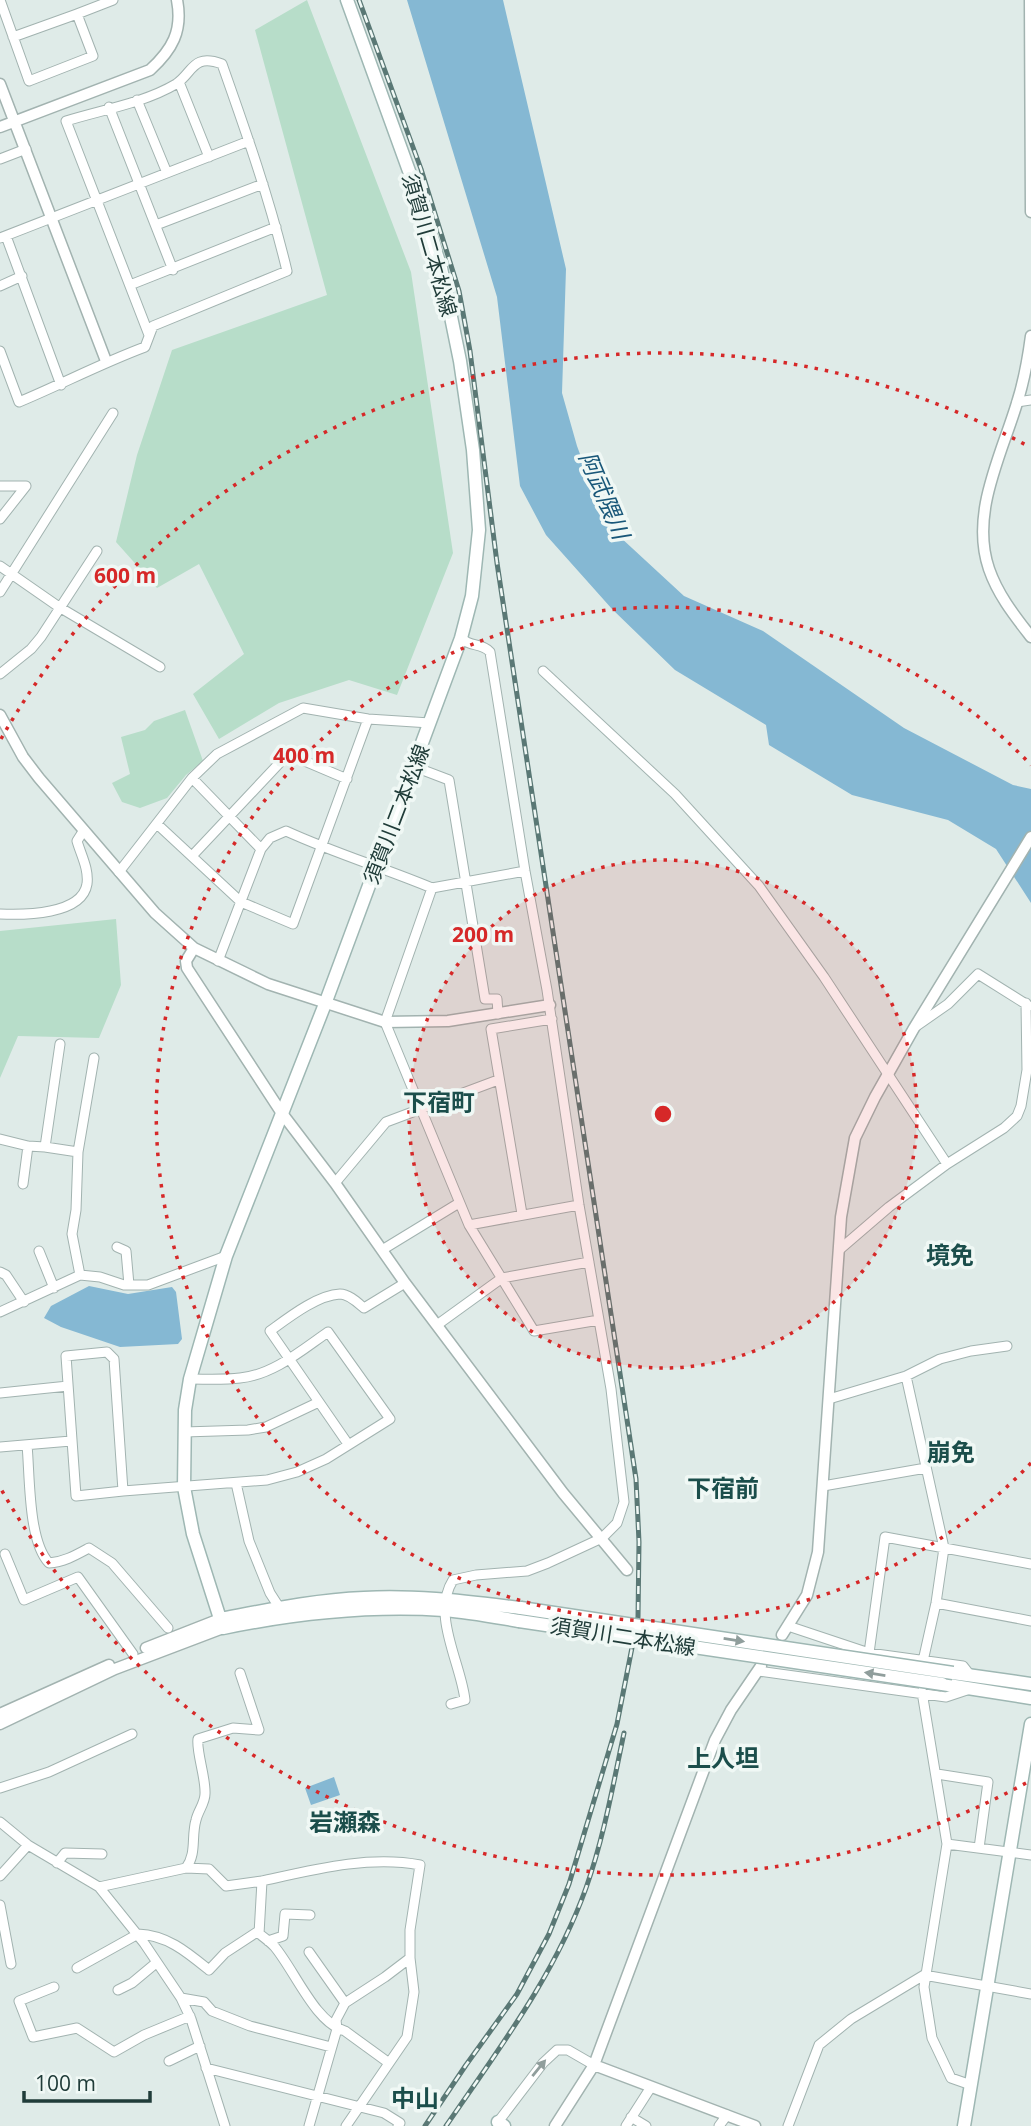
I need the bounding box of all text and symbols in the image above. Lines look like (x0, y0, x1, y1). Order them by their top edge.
street label: 須賀川二本松線 (396, 170, 464, 320)
water label: 阿武隈川 (572, 446, 639, 546)
text: 600 m (94, 561, 156, 589)
street label: 須賀川二本松線 (357, 740, 435, 888)
text: 400 m (273, 741, 335, 769)
text: 200 m (452, 920, 514, 948)
district label: 下宿町 (403, 1085, 475, 1118)
centre of rings (651, 1102, 675, 1126)
district label: 境免 (926, 1238, 974, 1271)
district label: 崩免 (927, 1435, 975, 1468)
district label: 下宿前 (687, 1471, 759, 1504)
street label: 須賀川二本松線 (548, 1611, 698, 1661)
one-way arrow (723, 1635, 745, 1646)
one-way arrow (864, 1668, 886, 1679)
district label: 上人坦 (687, 1741, 759, 1774)
district label: 岩瀬森 (309, 1805, 381, 1838)
scale bar (24, 2060, 150, 2104)
one-way arrow (531, 2060, 546, 2077)
text: 100 m (35, 2069, 96, 2097)
district label: 中山 (391, 2081, 439, 2114)

